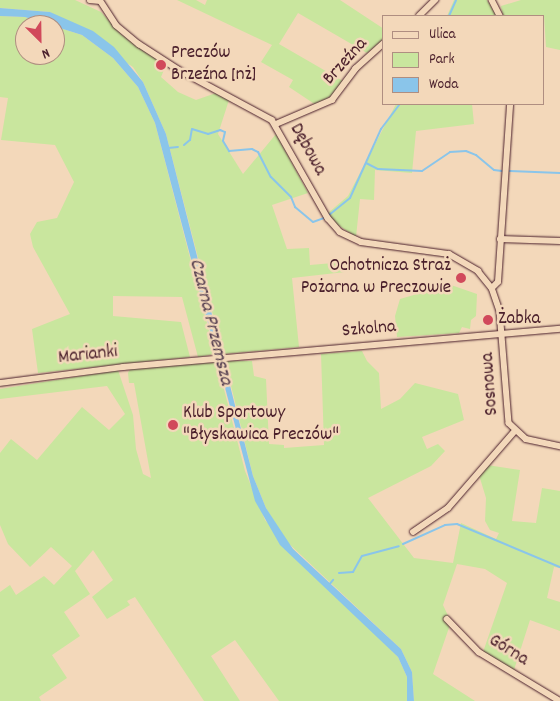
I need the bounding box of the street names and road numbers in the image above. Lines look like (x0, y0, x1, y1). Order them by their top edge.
street label: Brzeźna (319, 34, 373, 90)
street label: Dębowa (283, 120, 331, 180)
street label: Szkolna (341, 316, 397, 344)
street label: Marianki (57, 342, 119, 370)
street label: Sosnowa (477, 352, 505, 416)
street label: Górna (484, 630, 532, 672)

